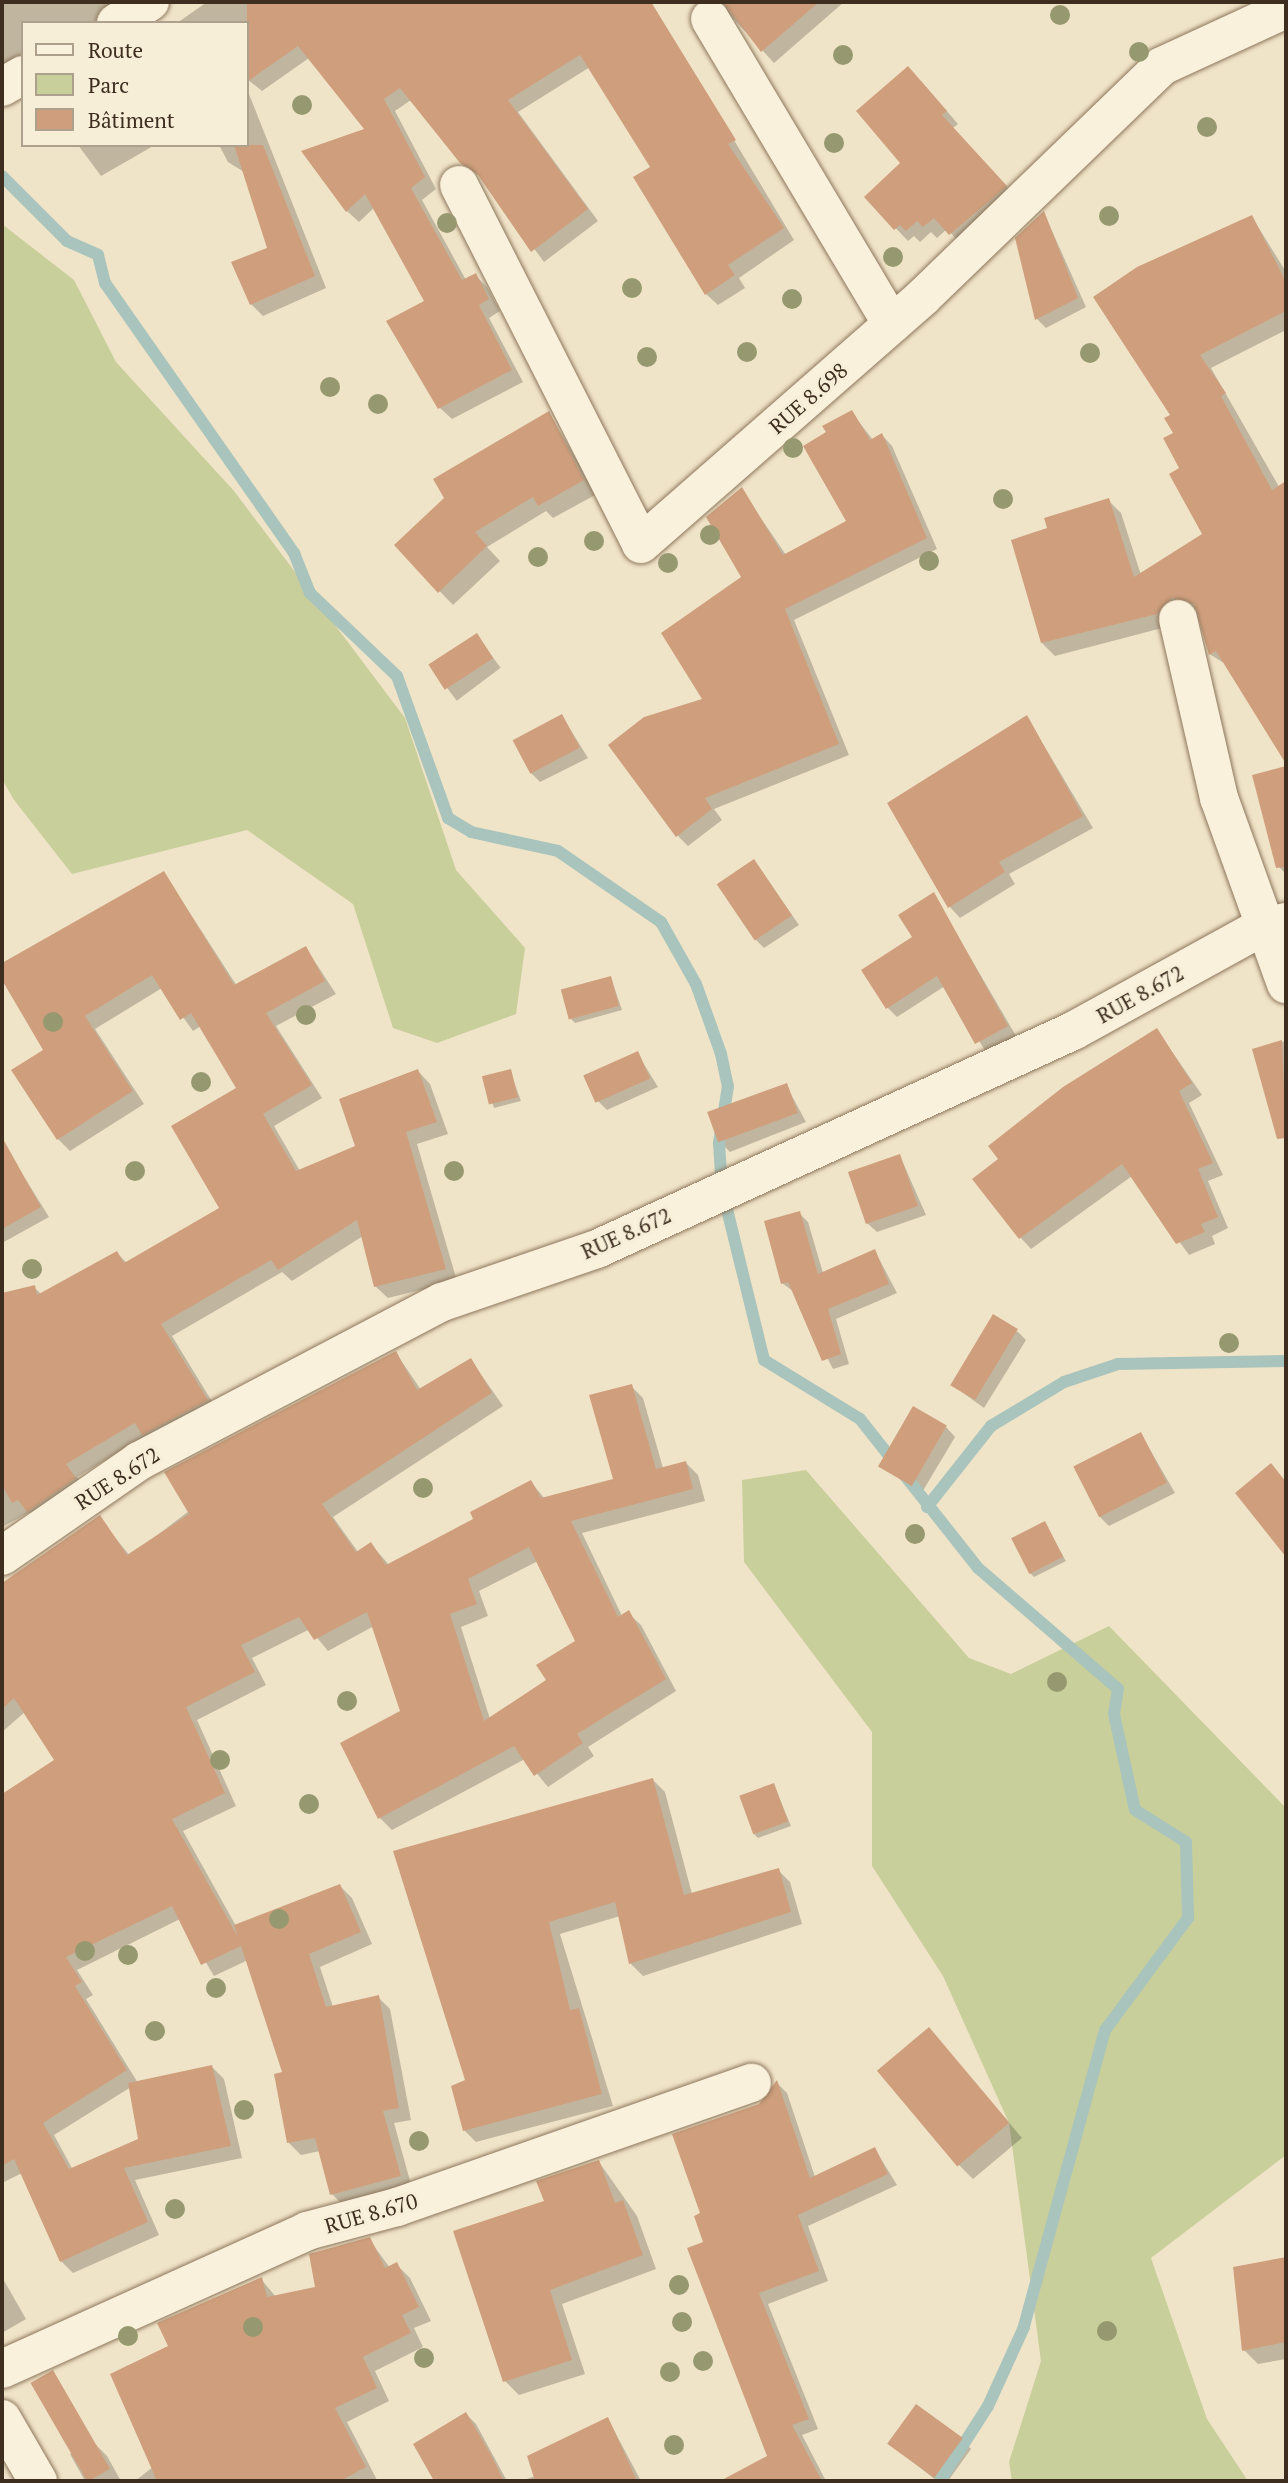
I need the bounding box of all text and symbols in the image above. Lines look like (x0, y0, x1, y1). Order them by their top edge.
legend (21, 21, 248, 147)
text: Route (88, 36, 143, 64)
text: Parc (88, 71, 129, 99)
text: Bâtiment (88, 106, 175, 134)
street label: RUE 8.698 (764, 357, 852, 439)
street label: RUE 8.672 (1092, 960, 1188, 1028)
street label: RUE 8.672 (577, 1202, 675, 1264)
street label: RUE 8.672 (70, 1441, 164, 1515)
street label: RUE 8.670 (322, 2188, 420, 2238)

